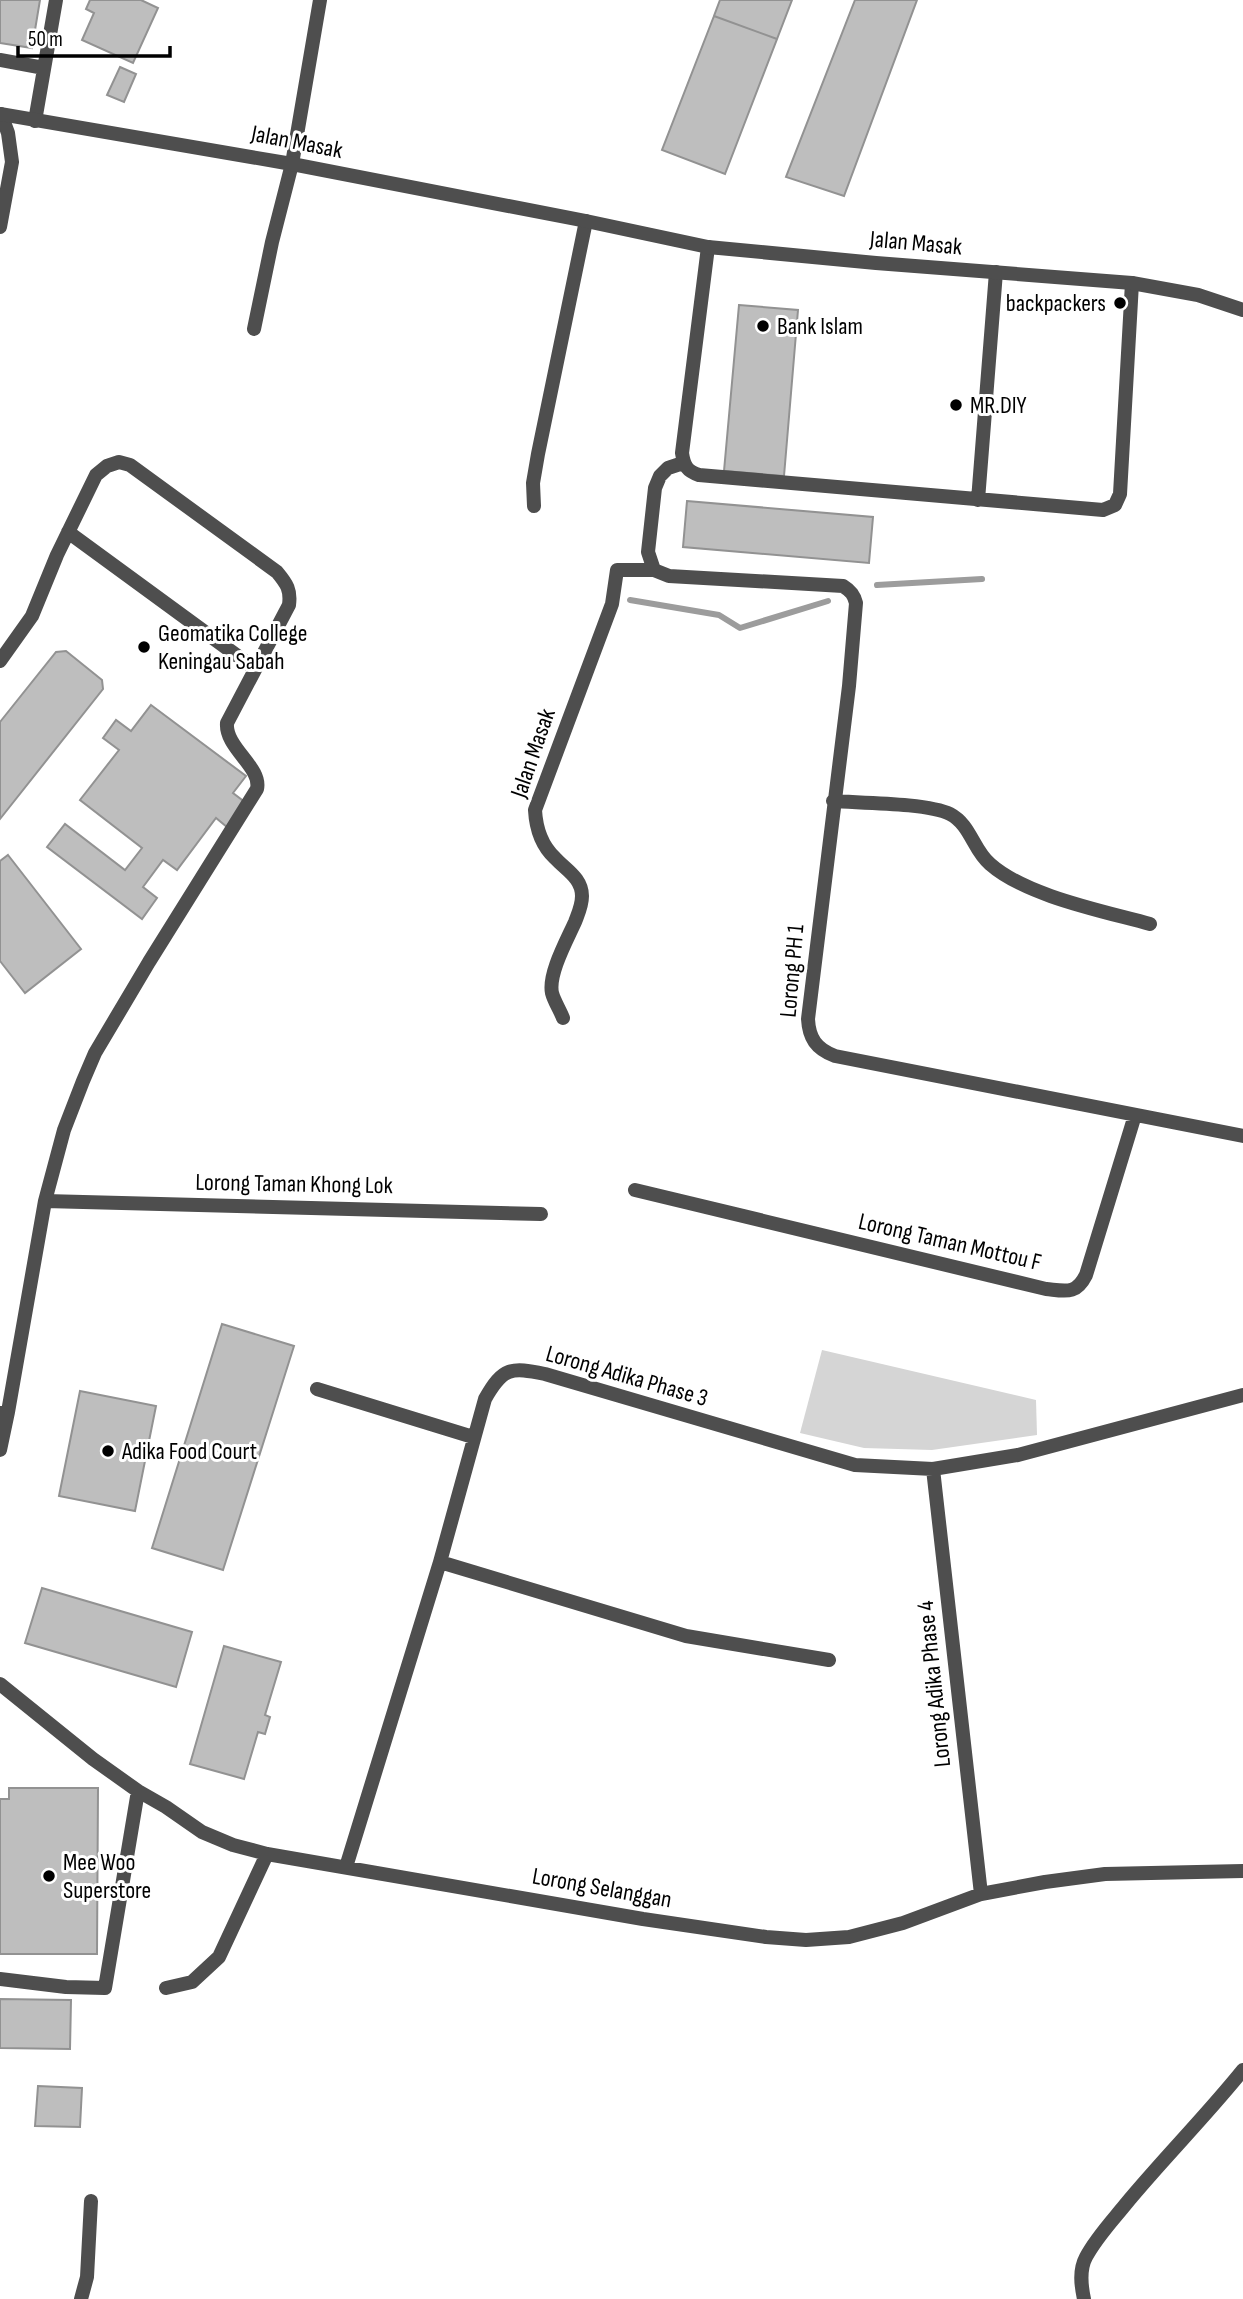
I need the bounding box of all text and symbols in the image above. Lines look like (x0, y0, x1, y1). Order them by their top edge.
scale bar (18, 14, 170, 58)
text: 50 m (28, 27, 63, 52)
street label: Jalan Masak (248, 119, 345, 165)
street label: Jalan Masak (868, 224, 963, 261)
place label: backpackers (1006, 289, 1106, 318)
marker: backpackers (1112, 295, 1128, 311)
place label: Bank Islam (777, 312, 863, 341)
marker: Bank Islam (755, 318, 771, 334)
place label: MR.DIY (970, 391, 1027, 420)
marker: MR.DIY (948, 397, 964, 413)
place label: Geomatika College Keningau Sabah (158, 619, 307, 676)
marker: Geomatika College Keningau Sabah (136, 639, 152, 655)
street label: Jalan Masak (504, 705, 562, 802)
street label: Lorong PH 1 (773, 923, 811, 1019)
street label: Lorong Taman Khong Lok (195, 1168, 393, 1200)
street label: Lorong Taman Mottou F (856, 1207, 1044, 1277)
street label: Lorong Adika Phase 3 (543, 1339, 711, 1413)
place label: Adika Food Court (121, 1437, 257, 1466)
marker: Adika Food Court (100, 1443, 116, 1459)
street label: Lorong Adika Phase 4 (911, 1599, 957, 1769)
place label: Mee Woo Superstore (63, 1848, 151, 1905)
street label: Lorong Selanggan (530, 1861, 674, 1915)
marker: Mee Woo Superstore (41, 1868, 57, 1884)

